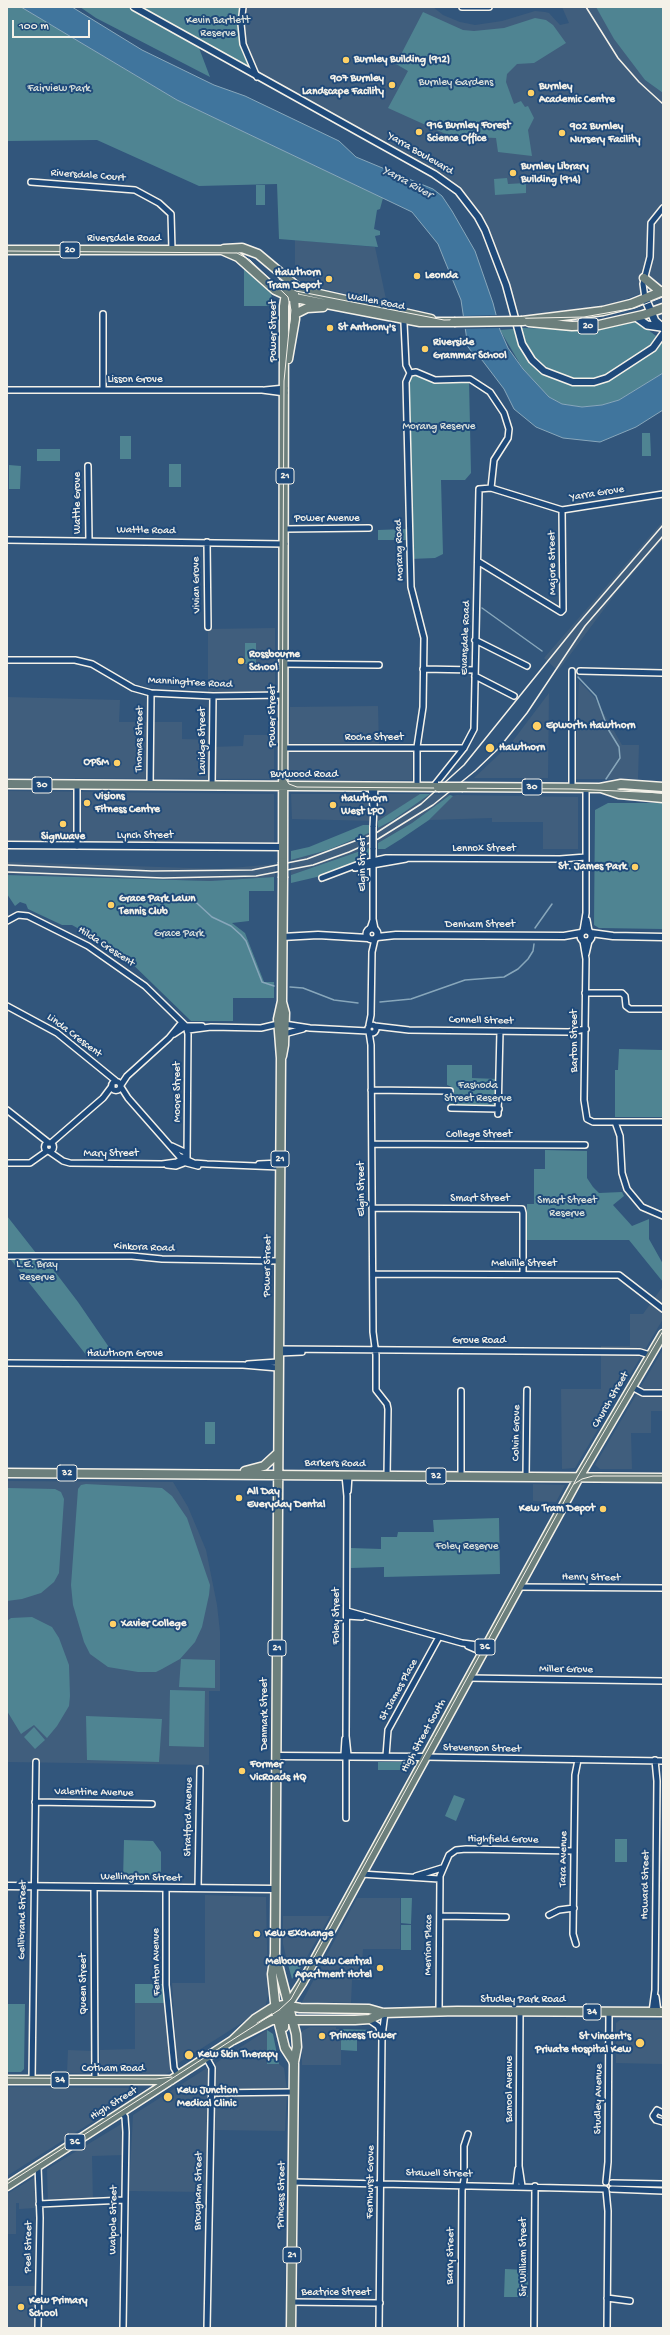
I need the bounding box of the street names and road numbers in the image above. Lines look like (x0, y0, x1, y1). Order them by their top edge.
street label: Yarra Boulevard (385, 130, 455, 178)
street label: Riversdale Court (50, 167, 126, 185)
street label: Riversdale Road (87, 232, 161, 246)
road number: 20 (60, 242, 80, 258)
street label: Wallen Road (346, 290, 406, 314)
street label: Power Street (267, 300, 281, 362)
road number: 20 (578, 318, 598, 334)
street label: Lisson Grove (107, 373, 163, 387)
road number: 21 (276, 468, 294, 484)
street label: Wattle Grove (71, 472, 85, 534)
street label: Yarra Grove (569, 483, 625, 505)
street label: Power Avenue (294, 512, 360, 526)
street label: Morang Road (392, 519, 408, 581)
street label: Wattle Road (116, 524, 176, 538)
street label: Majore Street (546, 531, 560, 595)
street label: Vivian Grove (190, 557, 204, 613)
street label: Evansdale Road (458, 601, 474, 675)
street label: Manningtree Road (147, 674, 233, 692)
street label: Power Street (266, 685, 280, 747)
street label: Thomas Street (133, 706, 147, 772)
street label: Lavidge Street (196, 707, 210, 775)
street label: Roche Street (345, 731, 403, 745)
street label: Burwood Road (270, 768, 338, 782)
road number: 30 (32, 777, 52, 793)
road number: 30 (522, 779, 542, 795)
street label: Lynch Street (117, 829, 173, 843)
street label: Elgin Street (356, 836, 370, 892)
street label: Lennox Street (452, 842, 516, 856)
street label: Denham Street (445, 918, 515, 932)
street label: Hilda Crescent (75, 924, 137, 970)
street label: Barton Street (568, 1010, 582, 1072)
street label: Linda Crescent (44, 1011, 104, 1061)
street label: Connell Street (449, 1014, 513, 1028)
street label: Moore Street (171, 1062, 185, 1122)
street label: College Street (446, 1128, 512, 1142)
street label: Mary Street (84, 1147, 138, 1161)
road number: 21 (271, 1151, 289, 1167)
street label: Elgin Street (355, 1161, 369, 1217)
street label: Smart Street (450, 1192, 510, 1206)
street label: Power Street (261, 1235, 275, 1297)
street label: Kinkora Road (113, 1240, 175, 1256)
street label: Melville Street (491, 1257, 557, 1271)
street label: Grove Road (452, 1334, 506, 1348)
street label: Hawthorn Grove (87, 1347, 163, 1361)
street label: Church Street (590, 1370, 632, 1430)
street label: Colvin Grove (510, 1405, 524, 1461)
street label: Barkers Road (304, 1457, 366, 1471)
road number: 32 (57, 1465, 77, 1481)
road number: 32 (426, 1468, 446, 1484)
street label: Henry Street (562, 1571, 620, 1585)
street label: Foley Street (330, 1588, 344, 1644)
road number: 36 (475, 1639, 495, 1655)
road number: 21 (268, 1640, 286, 1656)
street label: St James Place (377, 1657, 421, 1723)
street label: Miller Grove (539, 1663, 593, 1677)
street label: Denmark Street (258, 1678, 272, 1750)
street label: High Street South (398, 1697, 450, 1775)
street label: Stevenson Street (443, 1742, 521, 1756)
street label: Stratford Avenue (182, 1777, 196, 1857)
street label: Valentine Avenue (54, 1786, 134, 1800)
street label: Tara Avenue (557, 1831, 571, 1887)
street label: Highfield Grove (467, 1833, 539, 1847)
street label: Howard Street (639, 1850, 653, 1920)
street label: Wellington Street (100, 1871, 182, 1885)
street label: Gellibrand Street (16, 1880, 30, 1960)
street label: Merrion Place (422, 1914, 436, 1976)
street label: Fenton Avenue (150, 1928, 164, 1996)
street label: Queen Street (77, 1953, 91, 2015)
street label: Studley Park Road (481, 1993, 565, 2007)
road number: 34 (583, 2004, 601, 2020)
street label: Banool Avenue (503, 2056, 517, 2122)
street label: Cotham Road (82, 2062, 144, 2076)
street label: Studley Avenue (592, 2064, 606, 2134)
road number: 34 (51, 2072, 69, 2088)
street label: High Street (88, 2084, 140, 2124)
road number: 36 (65, 2134, 85, 2150)
street label: Fernhurst Grove (364, 2145, 378, 2219)
street label: Brougham Street (192, 2152, 206, 2230)
street label: Princess Street (275, 2161, 289, 2229)
street label: Stawell Street (406, 2167, 472, 2181)
street label: Walpole Street (107, 2185, 121, 2255)
street label: Sir William Street (517, 2218, 531, 2296)
street label: Peel Street (22, 2221, 36, 2273)
street label: Barry Street (444, 2227, 458, 2285)
road number: 21 (283, 2247, 301, 2263)
street label: Beatrice Street (301, 2286, 371, 2300)

